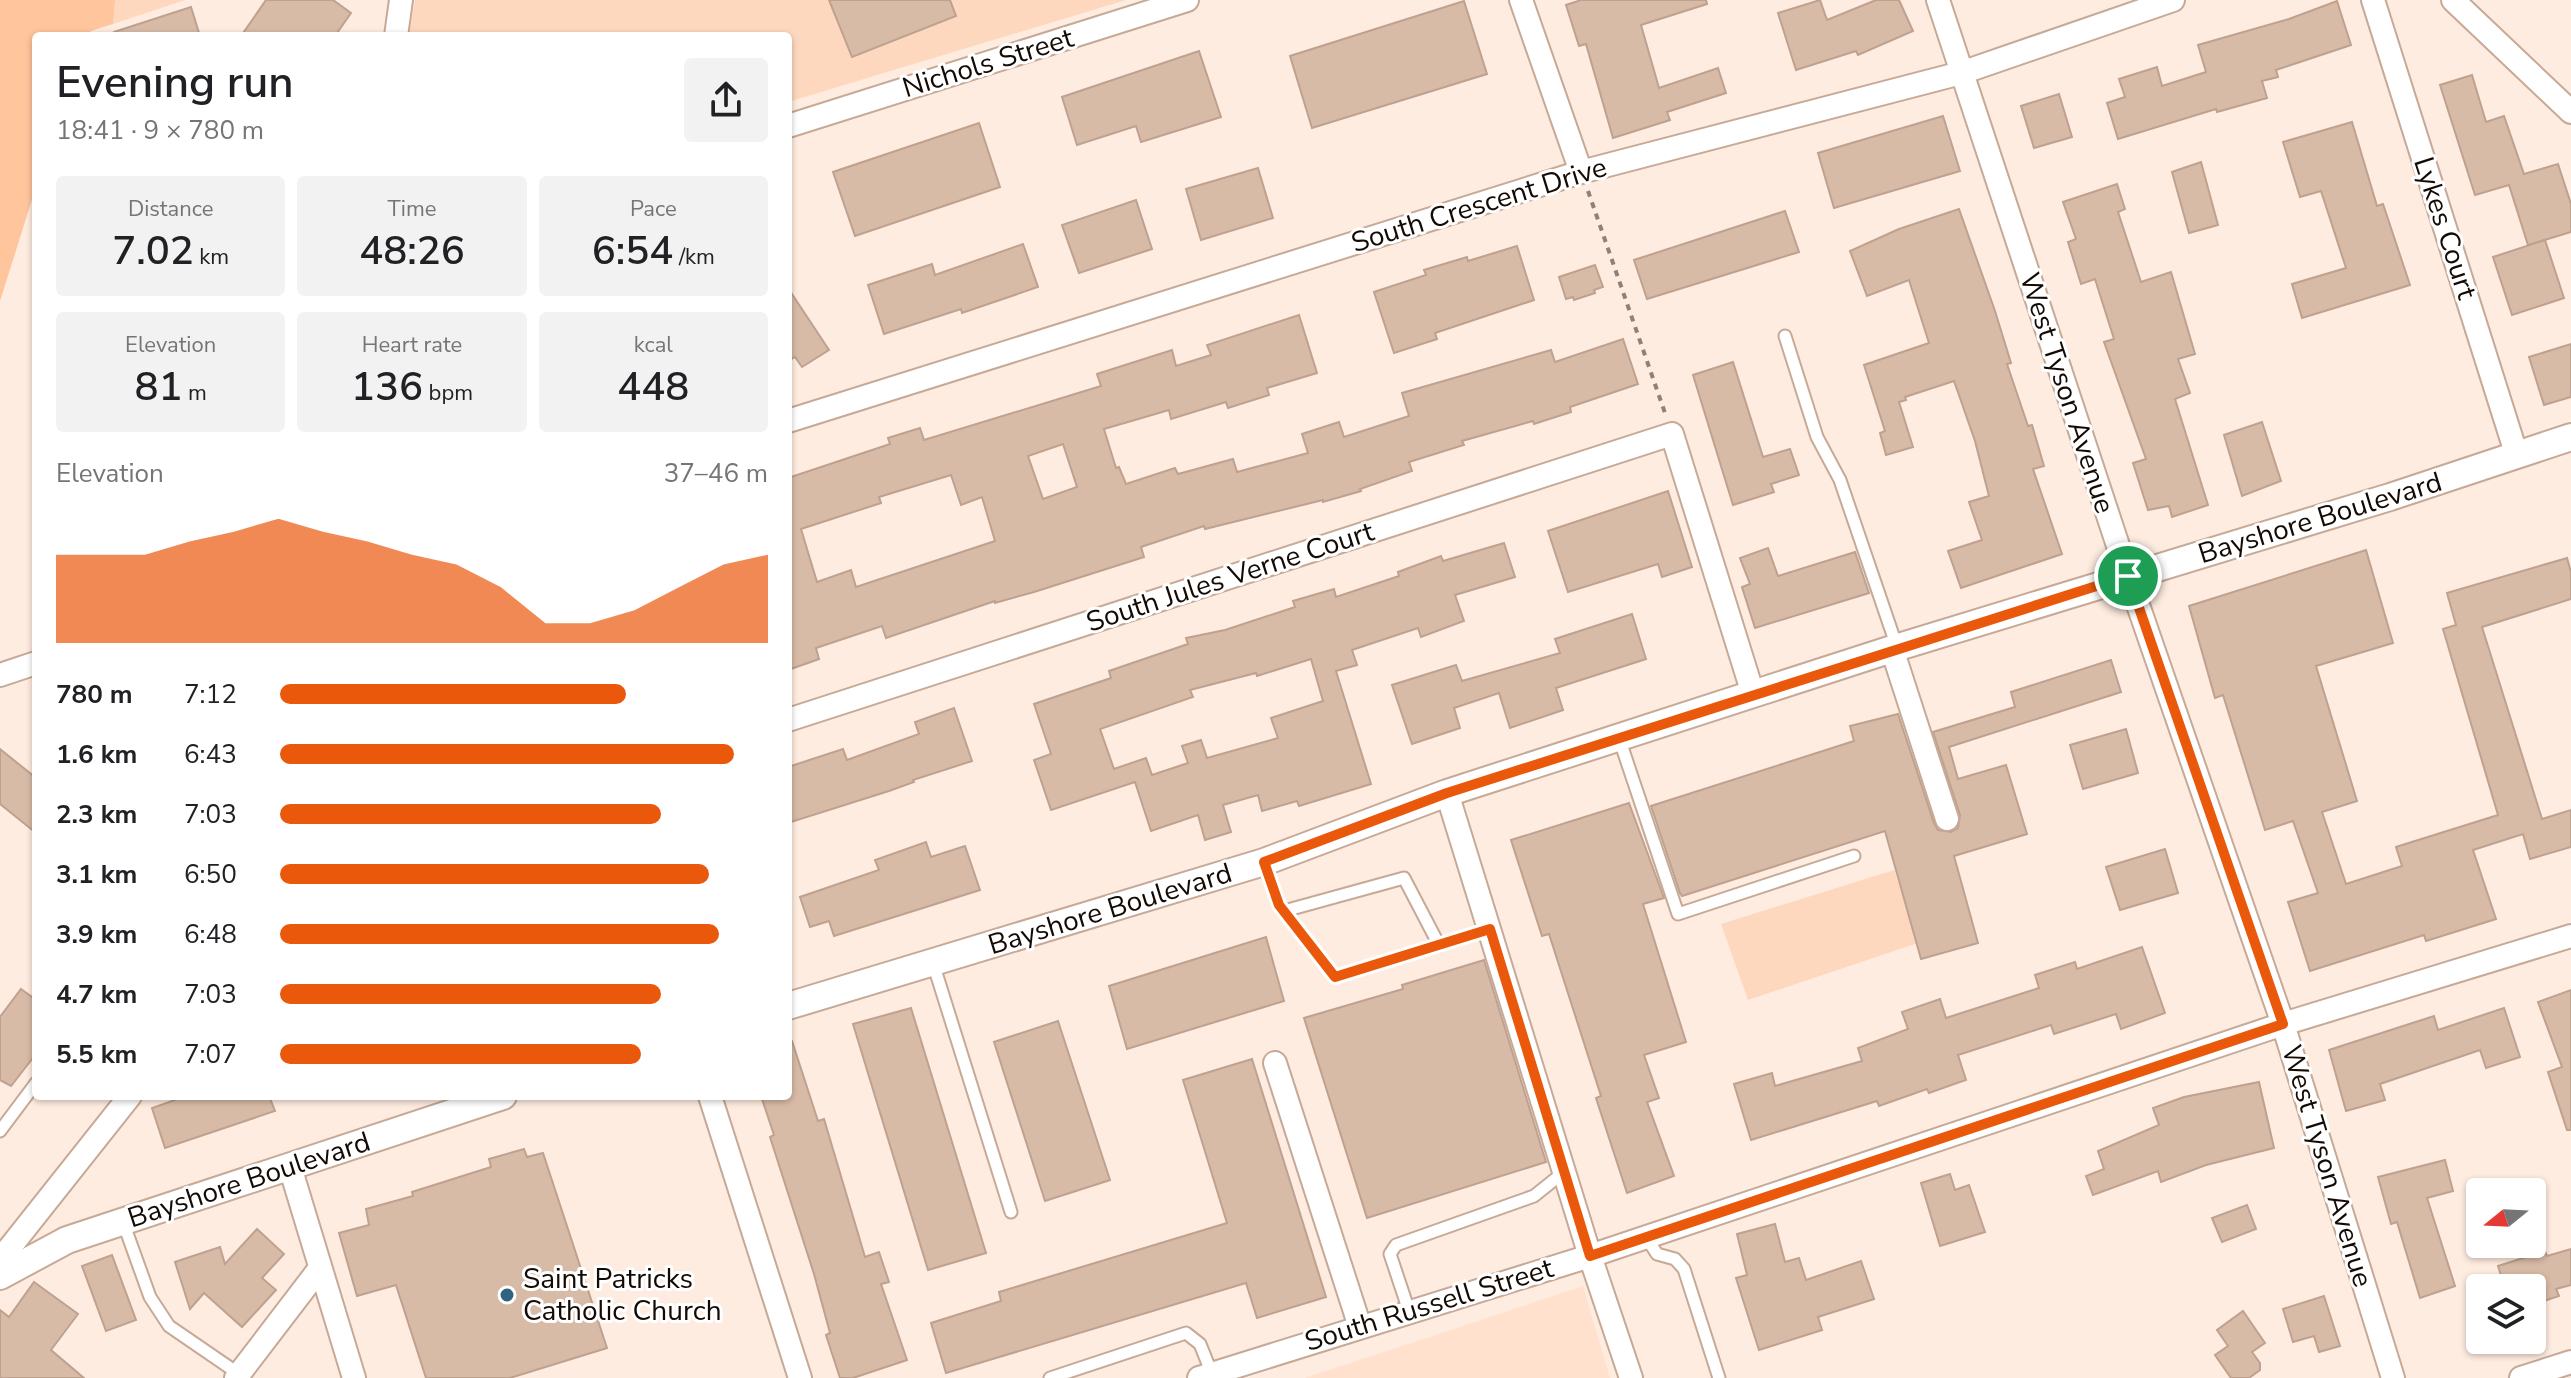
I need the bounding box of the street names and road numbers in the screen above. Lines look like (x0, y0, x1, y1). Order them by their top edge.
street label: Nichols Street (898, 19, 1078, 107)
street label: South Crescent Drive (1347, 148, 1611, 262)
street label: Lykes Court (2404, 152, 2486, 304)
street label: West Tyson Avenue (2010, 268, 2124, 518)
street label: Bayshore Boulevard (2194, 463, 2446, 573)
street label: South Jules Verne Court (1081, 512, 1379, 641)
street label: Bayshore Boulevard (984, 854, 1236, 964)
street label: West Tyson Avenue (2272, 1040, 2382, 1292)
street label: Bayshore Boulevard (123, 1123, 375, 1237)
street label: South Russell Street (1300, 1249, 1558, 1361)

